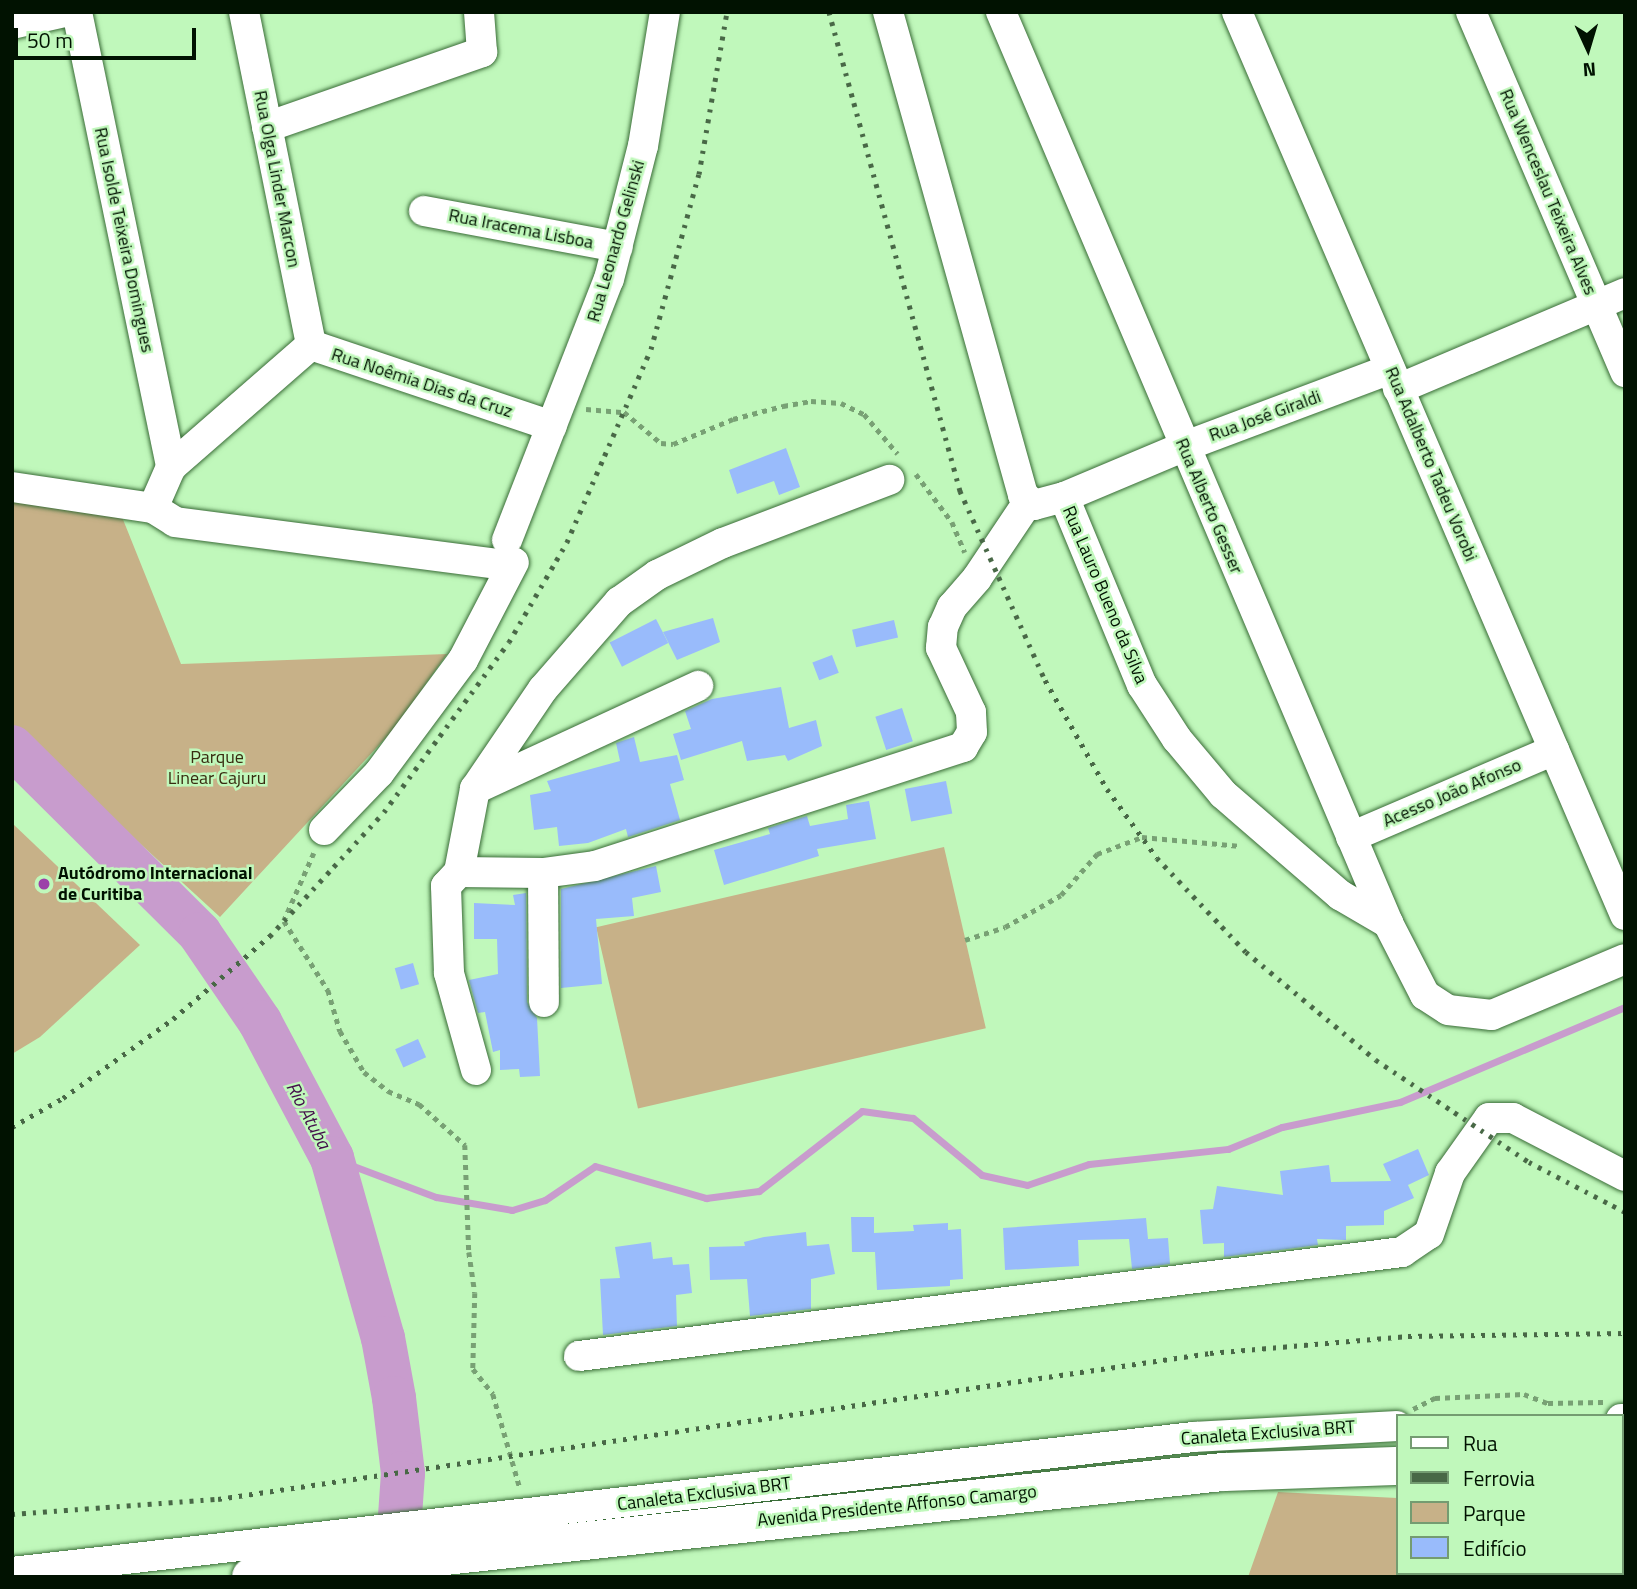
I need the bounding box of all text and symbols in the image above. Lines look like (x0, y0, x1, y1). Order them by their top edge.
scale bar (18, 14, 200, 58)
north arrow (1553, 14, 1623, 84)
text: 50 m (27, 24, 73, 56)
text: N (1582, 56, 1597, 85)
street label: Rua Wenceslau Teixeira Alves (1495, 86, 1601, 298)
street label: Rua Olga Linder Marcon (249, 89, 305, 269)
street label: Rua Isolde Teixeira Domingues (90, 125, 158, 355)
street label: Rua Leonardo Gelinski (583, 158, 649, 324)
street label: Rua Iracema Lisboa (447, 204, 595, 254)
street label: Rua Noêmia Dias da Cruz (329, 343, 515, 423)
street label: Rua Adalberto Tadeu Vorobi (1380, 364, 1482, 564)
street label: Rua José Giraldi (1206, 386, 1324, 446)
street label: Rua Alberto Gesser (1171, 435, 1247, 577)
street label: Rua Lauro Bueno da Silva (1058, 503, 1152, 687)
park label: Parque Linear Cajuru (168, 747, 266, 790)
street label: Acesso João Afonso (1380, 754, 1524, 832)
place label: Autódromo Internacional de Curitiba (58, 863, 253, 906)
marker: Autódromo Internacional de Curitiba (36, 876, 52, 892)
water label: Rio Atuba (282, 1077, 336, 1153)
legend (1396, 1414, 1623, 1575)
street label: Canaleta Exclusiva BRT (1180, 1416, 1356, 1450)
text: Rua (1463, 1427, 1498, 1459)
text: Ferrovia (1463, 1462, 1535, 1494)
street label: Canaleta Exclusiva BRT (616, 1473, 792, 1515)
street label: Avenida Presidente Affonso Camargo (756, 1481, 1038, 1531)
text: Parque (1463, 1497, 1526, 1529)
text: Edifício (1463, 1532, 1527, 1564)

